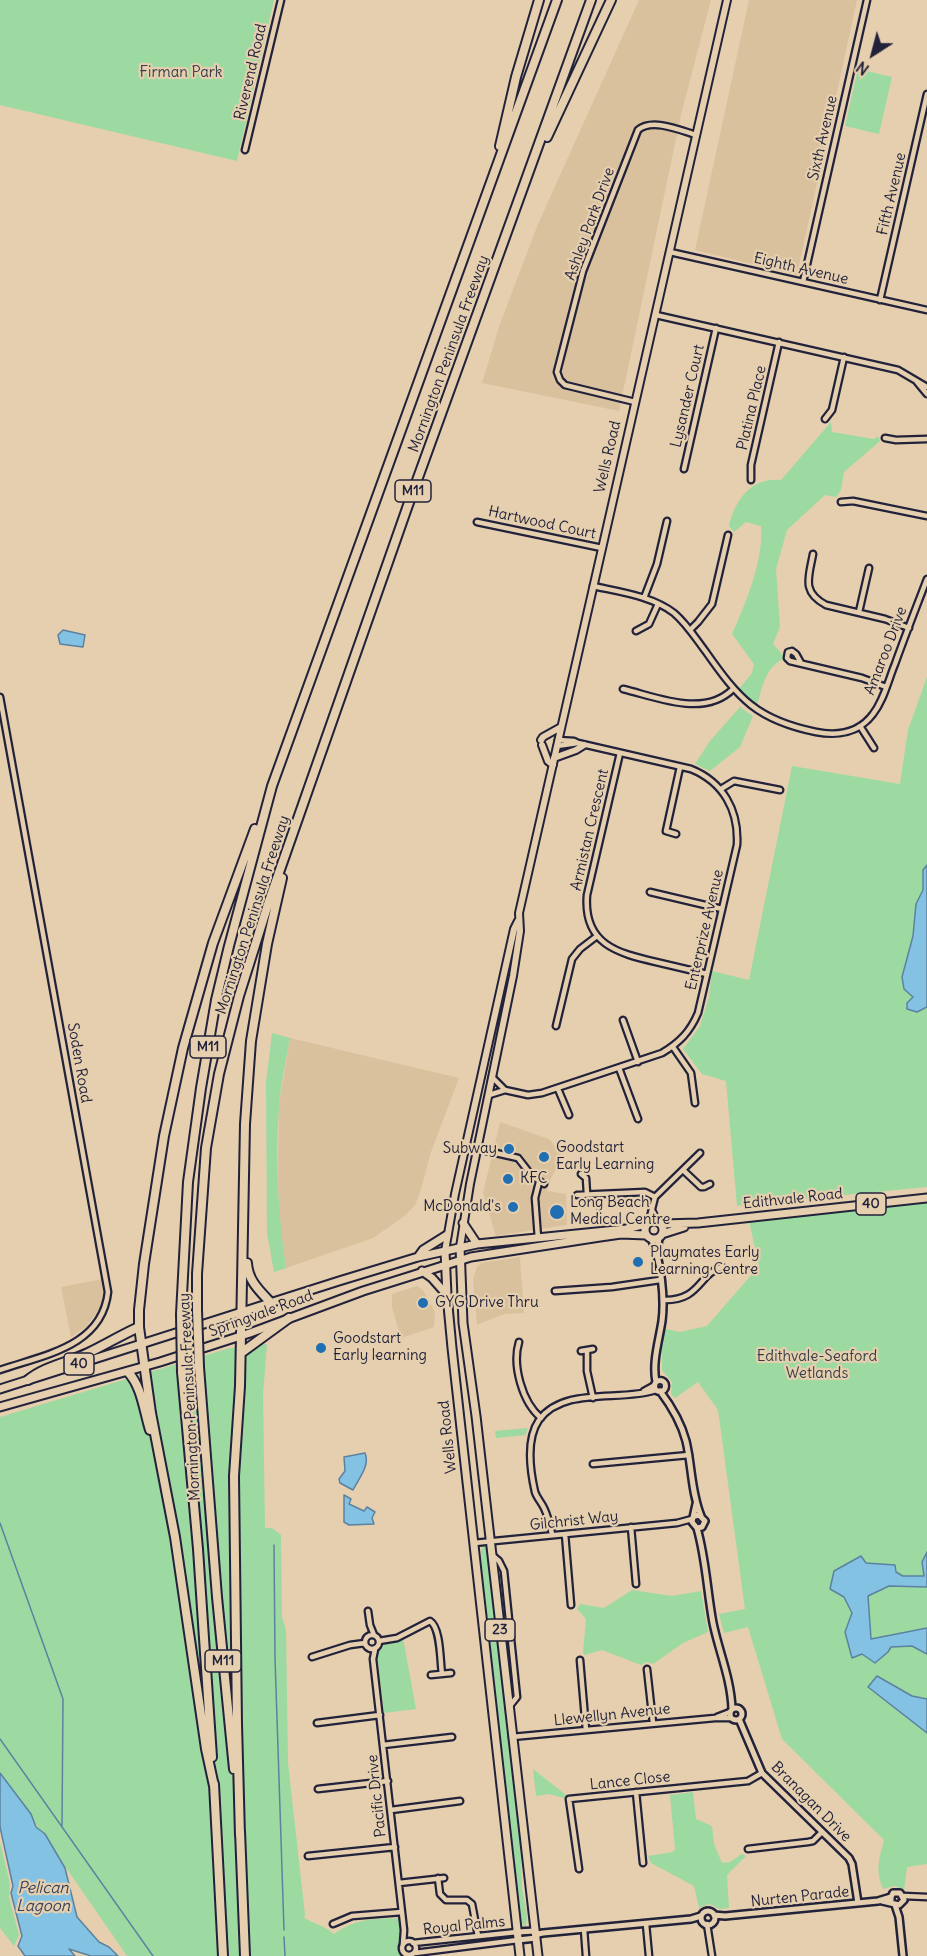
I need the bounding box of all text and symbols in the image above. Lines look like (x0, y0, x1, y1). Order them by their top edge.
street label: Riverend Road (231, 22, 271, 122)
north arrow (843, 24, 903, 84)
text: N (852, 57, 873, 80)
park label: Firman Park (140, 64, 222, 82)
street label: Sixth Avenue (804, 94, 842, 182)
street label: Fifth Avenue (874, 151, 910, 237)
street label: Ashley Park Drive (561, 165, 619, 283)
street label: Eighth Avenue (752, 249, 850, 289)
street label: Mornington Peninsula Freeway (405, 253, 493, 455)
street label: Lysander Court (667, 343, 709, 449)
street label: Platina Place (734, 364, 770, 452)
street label: Wells Road (591, 419, 625, 495)
road number: M11 (395, 480, 431, 502)
street label: Hartwood Court (487, 503, 597, 543)
street label: Amaroo Drive (861, 604, 911, 698)
street label: Armistan Crescent (567, 767, 613, 893)
street label: Mornington Peninsula Freeway (212, 813, 294, 1017)
street label: Enterprize Avenue (682, 868, 728, 992)
street label: Soden Road (63, 1022, 95, 1104)
road number: M11 (190, 1036, 226, 1058)
place label: Goodstart Early Learning (556, 1139, 654, 1174)
place label: Subway (443, 1140, 497, 1158)
marker: Subway (502, 1142, 516, 1156)
marker: Goodstart Early Learning (537, 1150, 551, 1164)
place label: KFC (520, 1170, 547, 1188)
marker: KFC (501, 1172, 515, 1186)
street label: Edithvale Road (742, 1185, 844, 1213)
road number: 40 (856, 1193, 886, 1215)
place label: Long Beach Medical Centre (570, 1194, 670, 1229)
place label: McDonald's (423, 1198, 501, 1216)
marker: McDonald's (506, 1200, 520, 1214)
marker: Long Beach Medical Centre (548, 1203, 566, 1221)
place label: Playmates Early Learning Centre (650, 1244, 760, 1279)
marker: Playmates Early Learning Centre (631, 1255, 645, 1269)
street label: Springvale Road (207, 1287, 315, 1341)
street label: Mornington Peninsula Freeway (176, 1293, 204, 1501)
place label: GYG Drive Thru (435, 1294, 539, 1312)
marker: GYG Drive Thru (416, 1296, 430, 1310)
place label: Goodstart Early learning (333, 1330, 427, 1365)
marker: Goodstart Early learning (314, 1341, 328, 1355)
park label: Edithvale-Seaford Wetlands (757, 1348, 877, 1383)
road number: 40 (64, 1353, 94, 1375)
street label: Wells Road (435, 1400, 461, 1474)
street label: Gilchrist Way (529, 1507, 619, 1535)
road number: 23 (485, 1619, 515, 1641)
road number: M11 (205, 1650, 241, 1672)
street label: Llewellyn Avenue (553, 1700, 671, 1730)
street label: Pacific Drive (364, 1754, 390, 1838)
street label: Branagan Drive (767, 1758, 855, 1846)
street label: Lance Close (589, 1768, 671, 1794)
water label: Pelican Lagoon (16, 1878, 70, 1916)
street label: Nurten Parade (750, 1883, 850, 1911)
street label: Royal Palms (422, 1913, 506, 1939)

